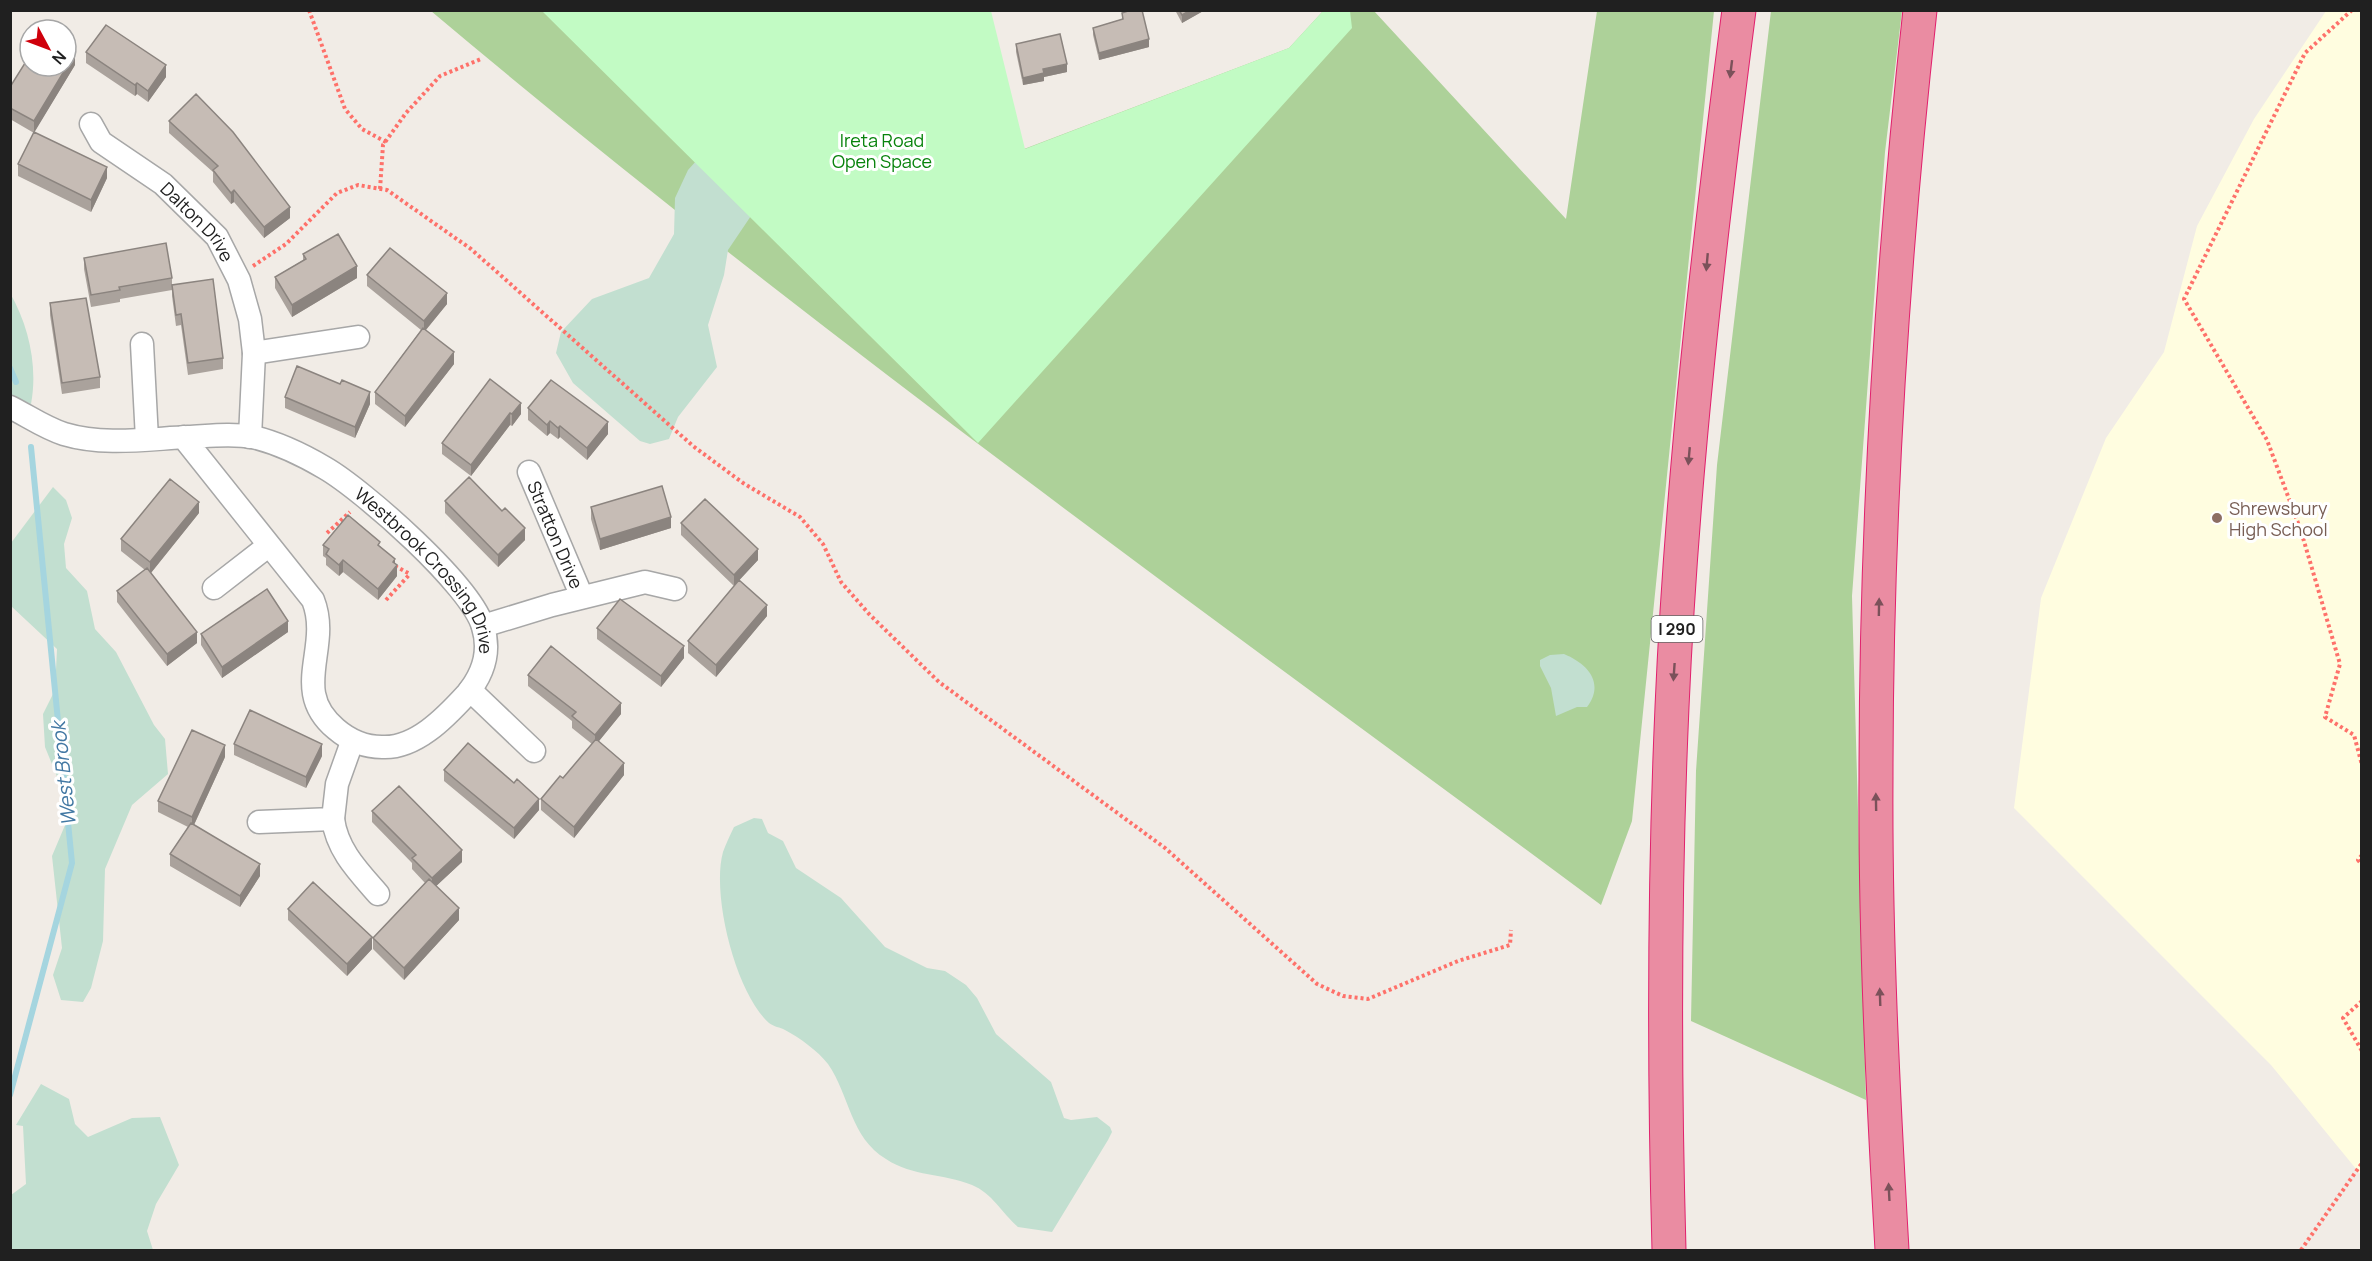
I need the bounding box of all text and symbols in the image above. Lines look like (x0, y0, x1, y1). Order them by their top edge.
north arrow (18, 18, 78, 78)
text: N (47, 46, 71, 69)
one-way arrow (1727, 59, 1736, 78)
park label: Ireta Road Open Space (832, 128, 932, 173)
street label: Dalton Drive (156, 176, 240, 266)
one-way arrow (1702, 252, 1712, 271)
one-way arrow (1684, 447, 1694, 466)
street label: Stratton Drive (522, 477, 589, 592)
street label: Westbrook Crossing Drive (350, 482, 498, 654)
place label: Shrewsbury High School (2229, 496, 2328, 541)
marker: Shrewsbury High School (2210, 511, 2224, 525)
one-way arrow (1874, 598, 1883, 617)
road number: I 290 (1652, 616, 1702, 642)
one-way arrow (1669, 662, 1679, 681)
water label: West Brook (44, 718, 82, 827)
one-way arrow (1871, 793, 1881, 812)
one-way arrow (1876, 988, 1885, 1007)
one-way arrow (1884, 1183, 1893, 1202)

